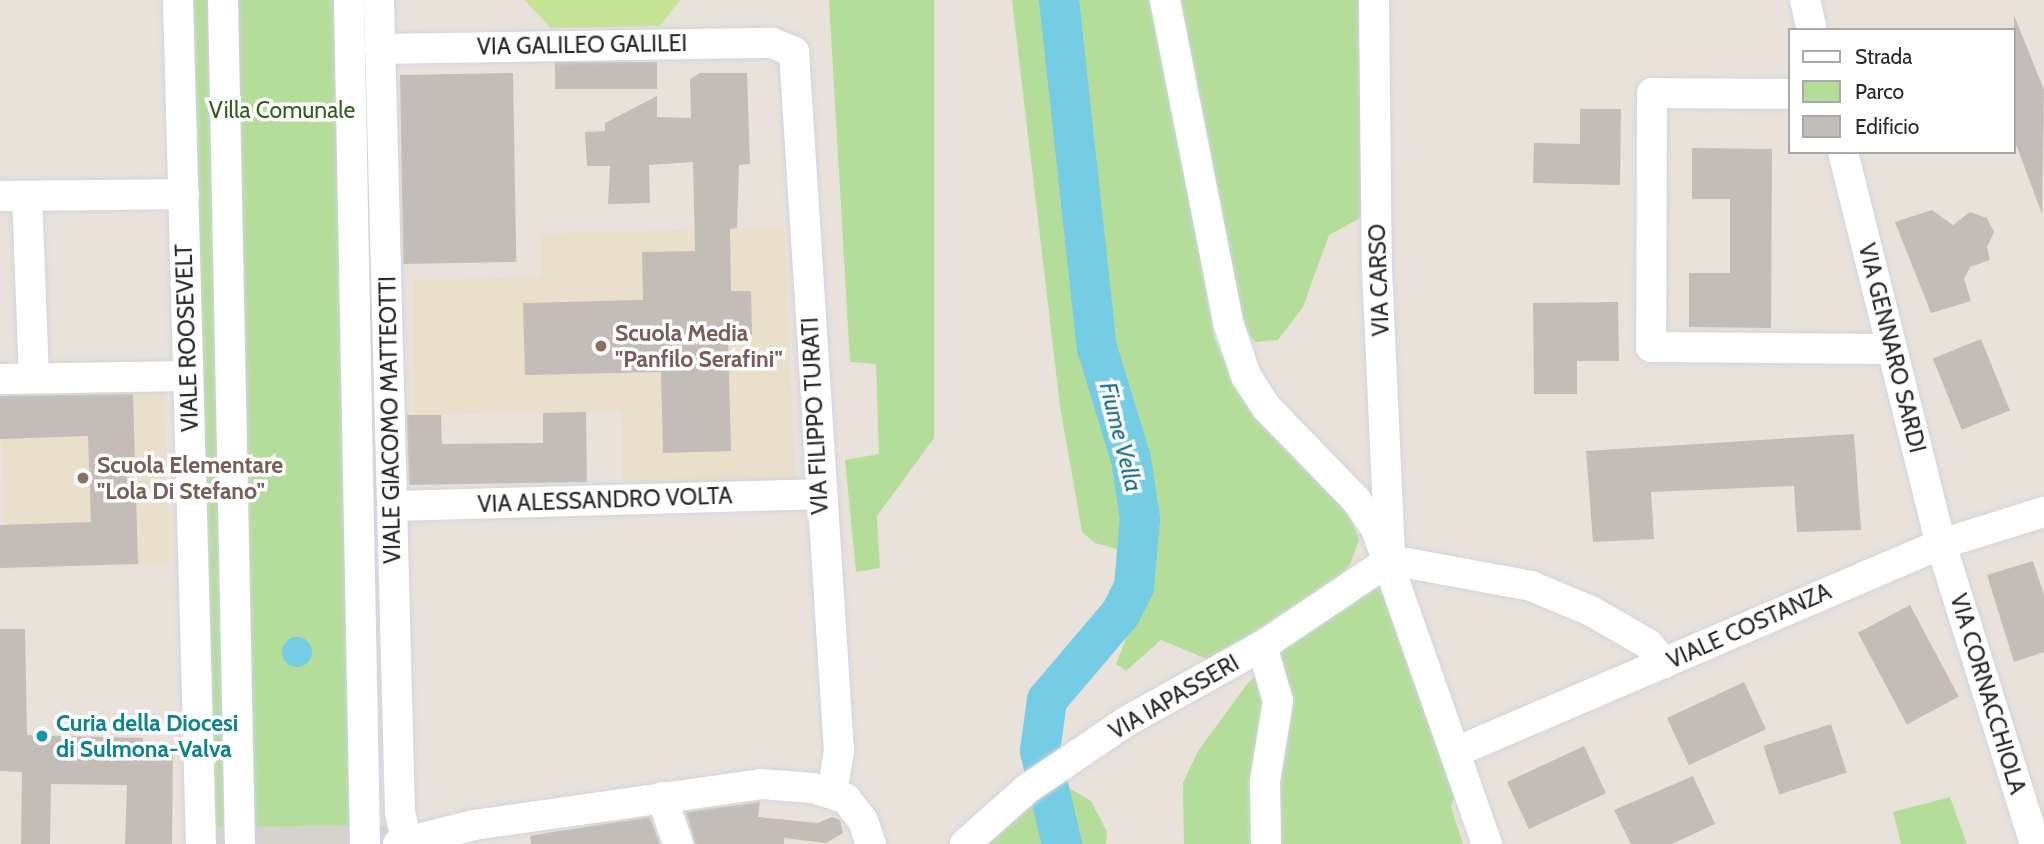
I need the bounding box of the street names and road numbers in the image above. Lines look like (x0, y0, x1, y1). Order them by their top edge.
street label: VIA GALILEO GALILEI (477, 29, 687, 61)
street label: VIA CARSO (1363, 223, 1395, 337)
street label: VIA GENNARO SARDI (1853, 240, 1931, 456)
street label: VIALE ROOSEVELT (170, 244, 204, 432)
street label: VIALE GIACOMO MATTEOTTI (374, 276, 406, 564)
street label: VIA FILIPPO TURATI (796, 317, 834, 515)
street label: VIA ALESSANDRO VOLTA (477, 482, 733, 518)
street label: VIALE COSTANZA (1663, 577, 1835, 675)
street label: VIA CORNACCHIOLA (1944, 590, 2032, 798)
street label: VIA IAPASSERI (1104, 649, 1244, 745)

